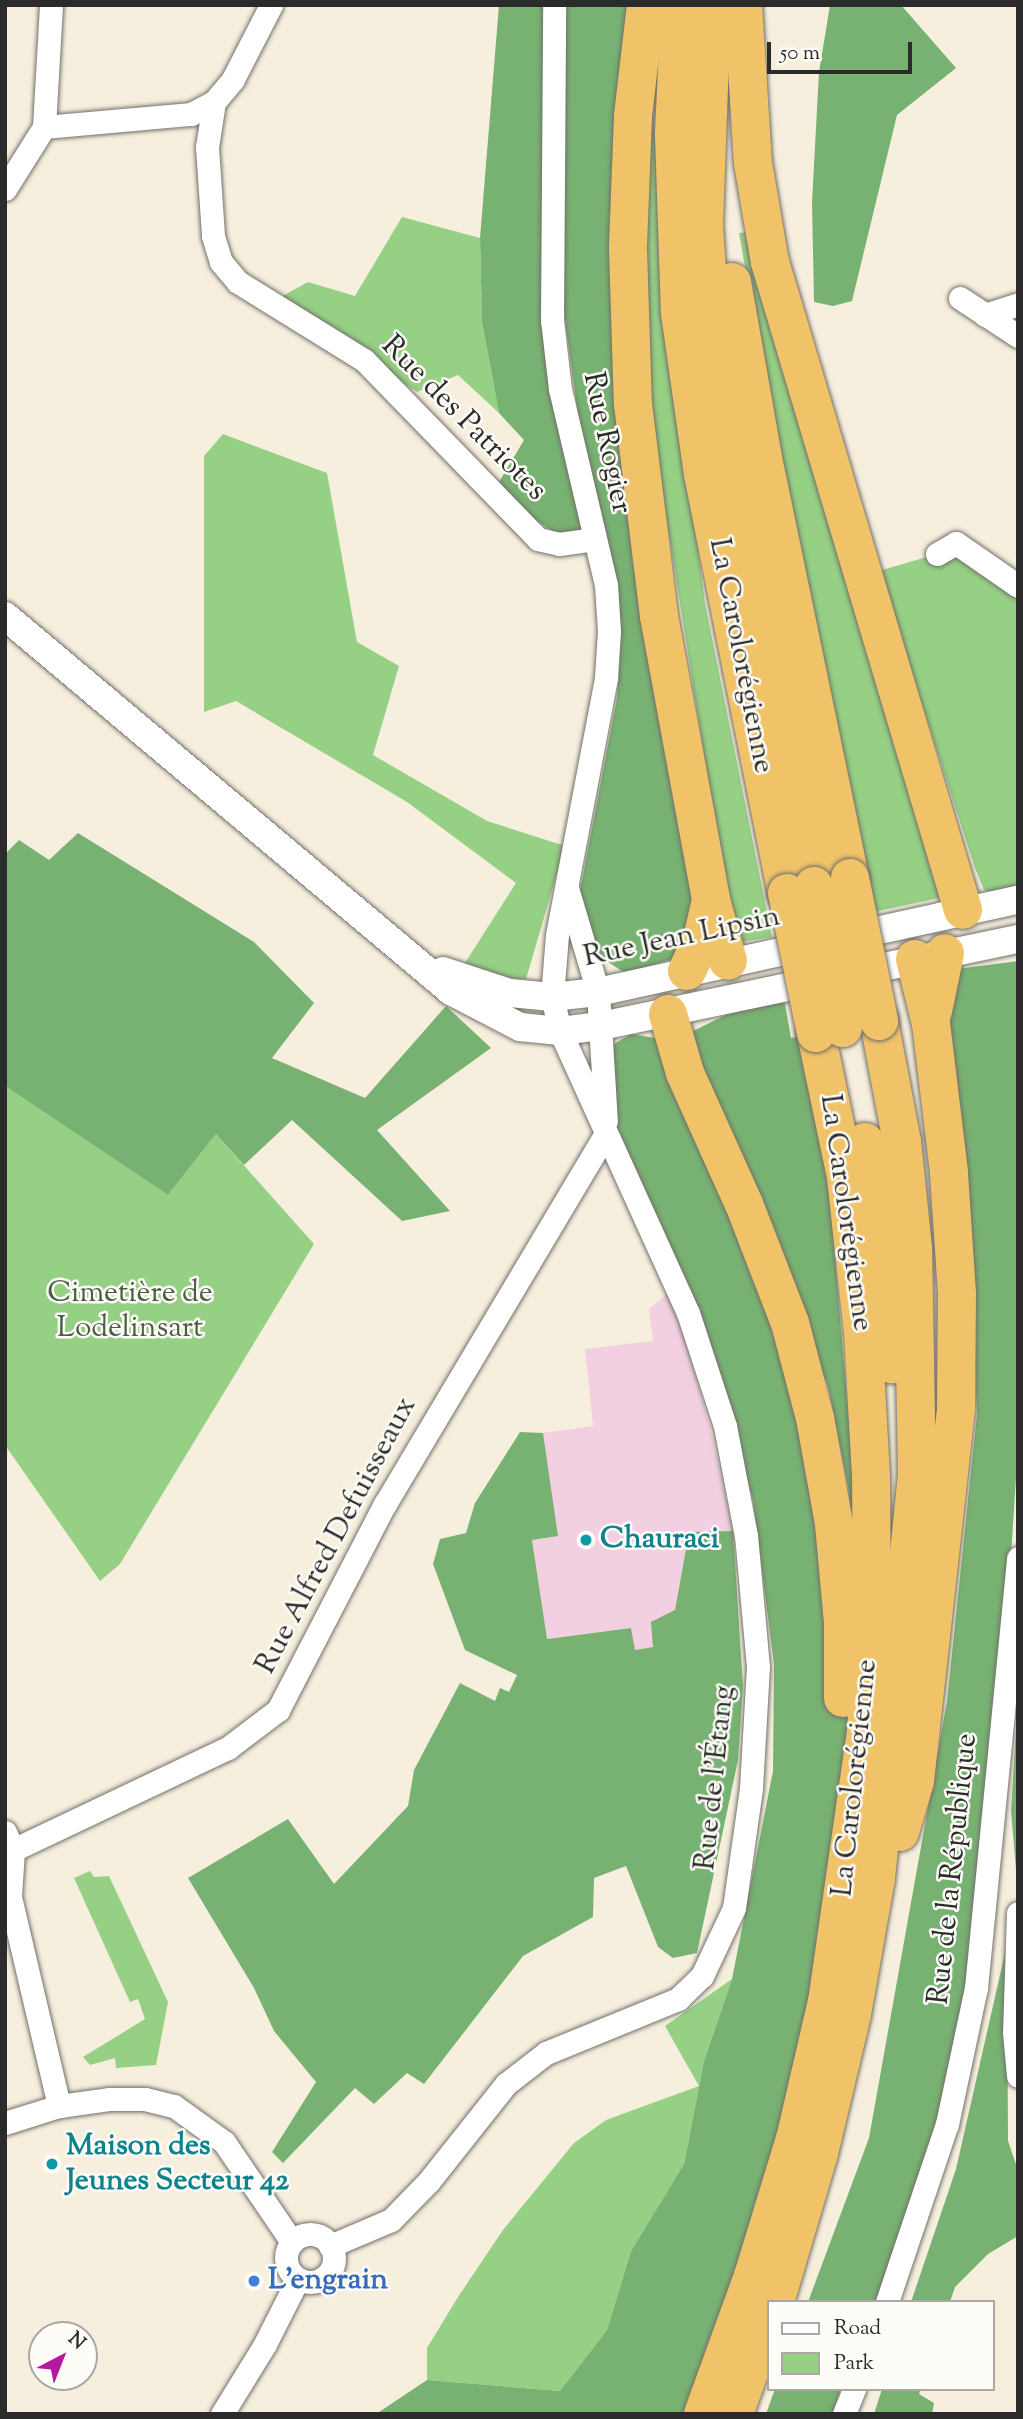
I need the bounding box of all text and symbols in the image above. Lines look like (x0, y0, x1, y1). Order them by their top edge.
scale bar (771, 28, 916, 72)
text: 50 m (780, 39, 820, 69)
street label: Rue des Patriotes (373, 329, 553, 509)
street label: Rue Rogier (573, 369, 639, 517)
street label: La Carolorégienne (700, 535, 780, 777)
street label: Rue Jean Lipsin (580, 900, 784, 976)
street label: La Carolorégienne (811, 1092, 879, 1334)
park label: Cimetière de Lodelinsart (47, 1276, 213, 1346)
street label: Rue Alfred Defuisseaux (249, 1391, 425, 1681)
place label: Chauraci (600, 1522, 719, 1558)
marker: Chauraci (578, 1532, 594, 1548)
street label: La Carolorégienne (826, 1657, 886, 1899)
street label: Rue de l'Étang (688, 1684, 744, 1872)
street label: Rue de la République (922, 1732, 986, 2006)
place label: Maison des Jeunes Secteur 42 (66, 2129, 289, 2200)
marker: Maison des Jeunes Secteur 42 (44, 2156, 60, 2172)
place label: L'engrain (268, 2263, 388, 2299)
marker: L'engrain (246, 2273, 262, 2289)
legend (768, 2300, 995, 2391)
text: Road (834, 2314, 881, 2344)
north arrow (28, 2321, 98, 2391)
text: N (61, 2326, 91, 2357)
text: Park (834, 2349, 874, 2379)

